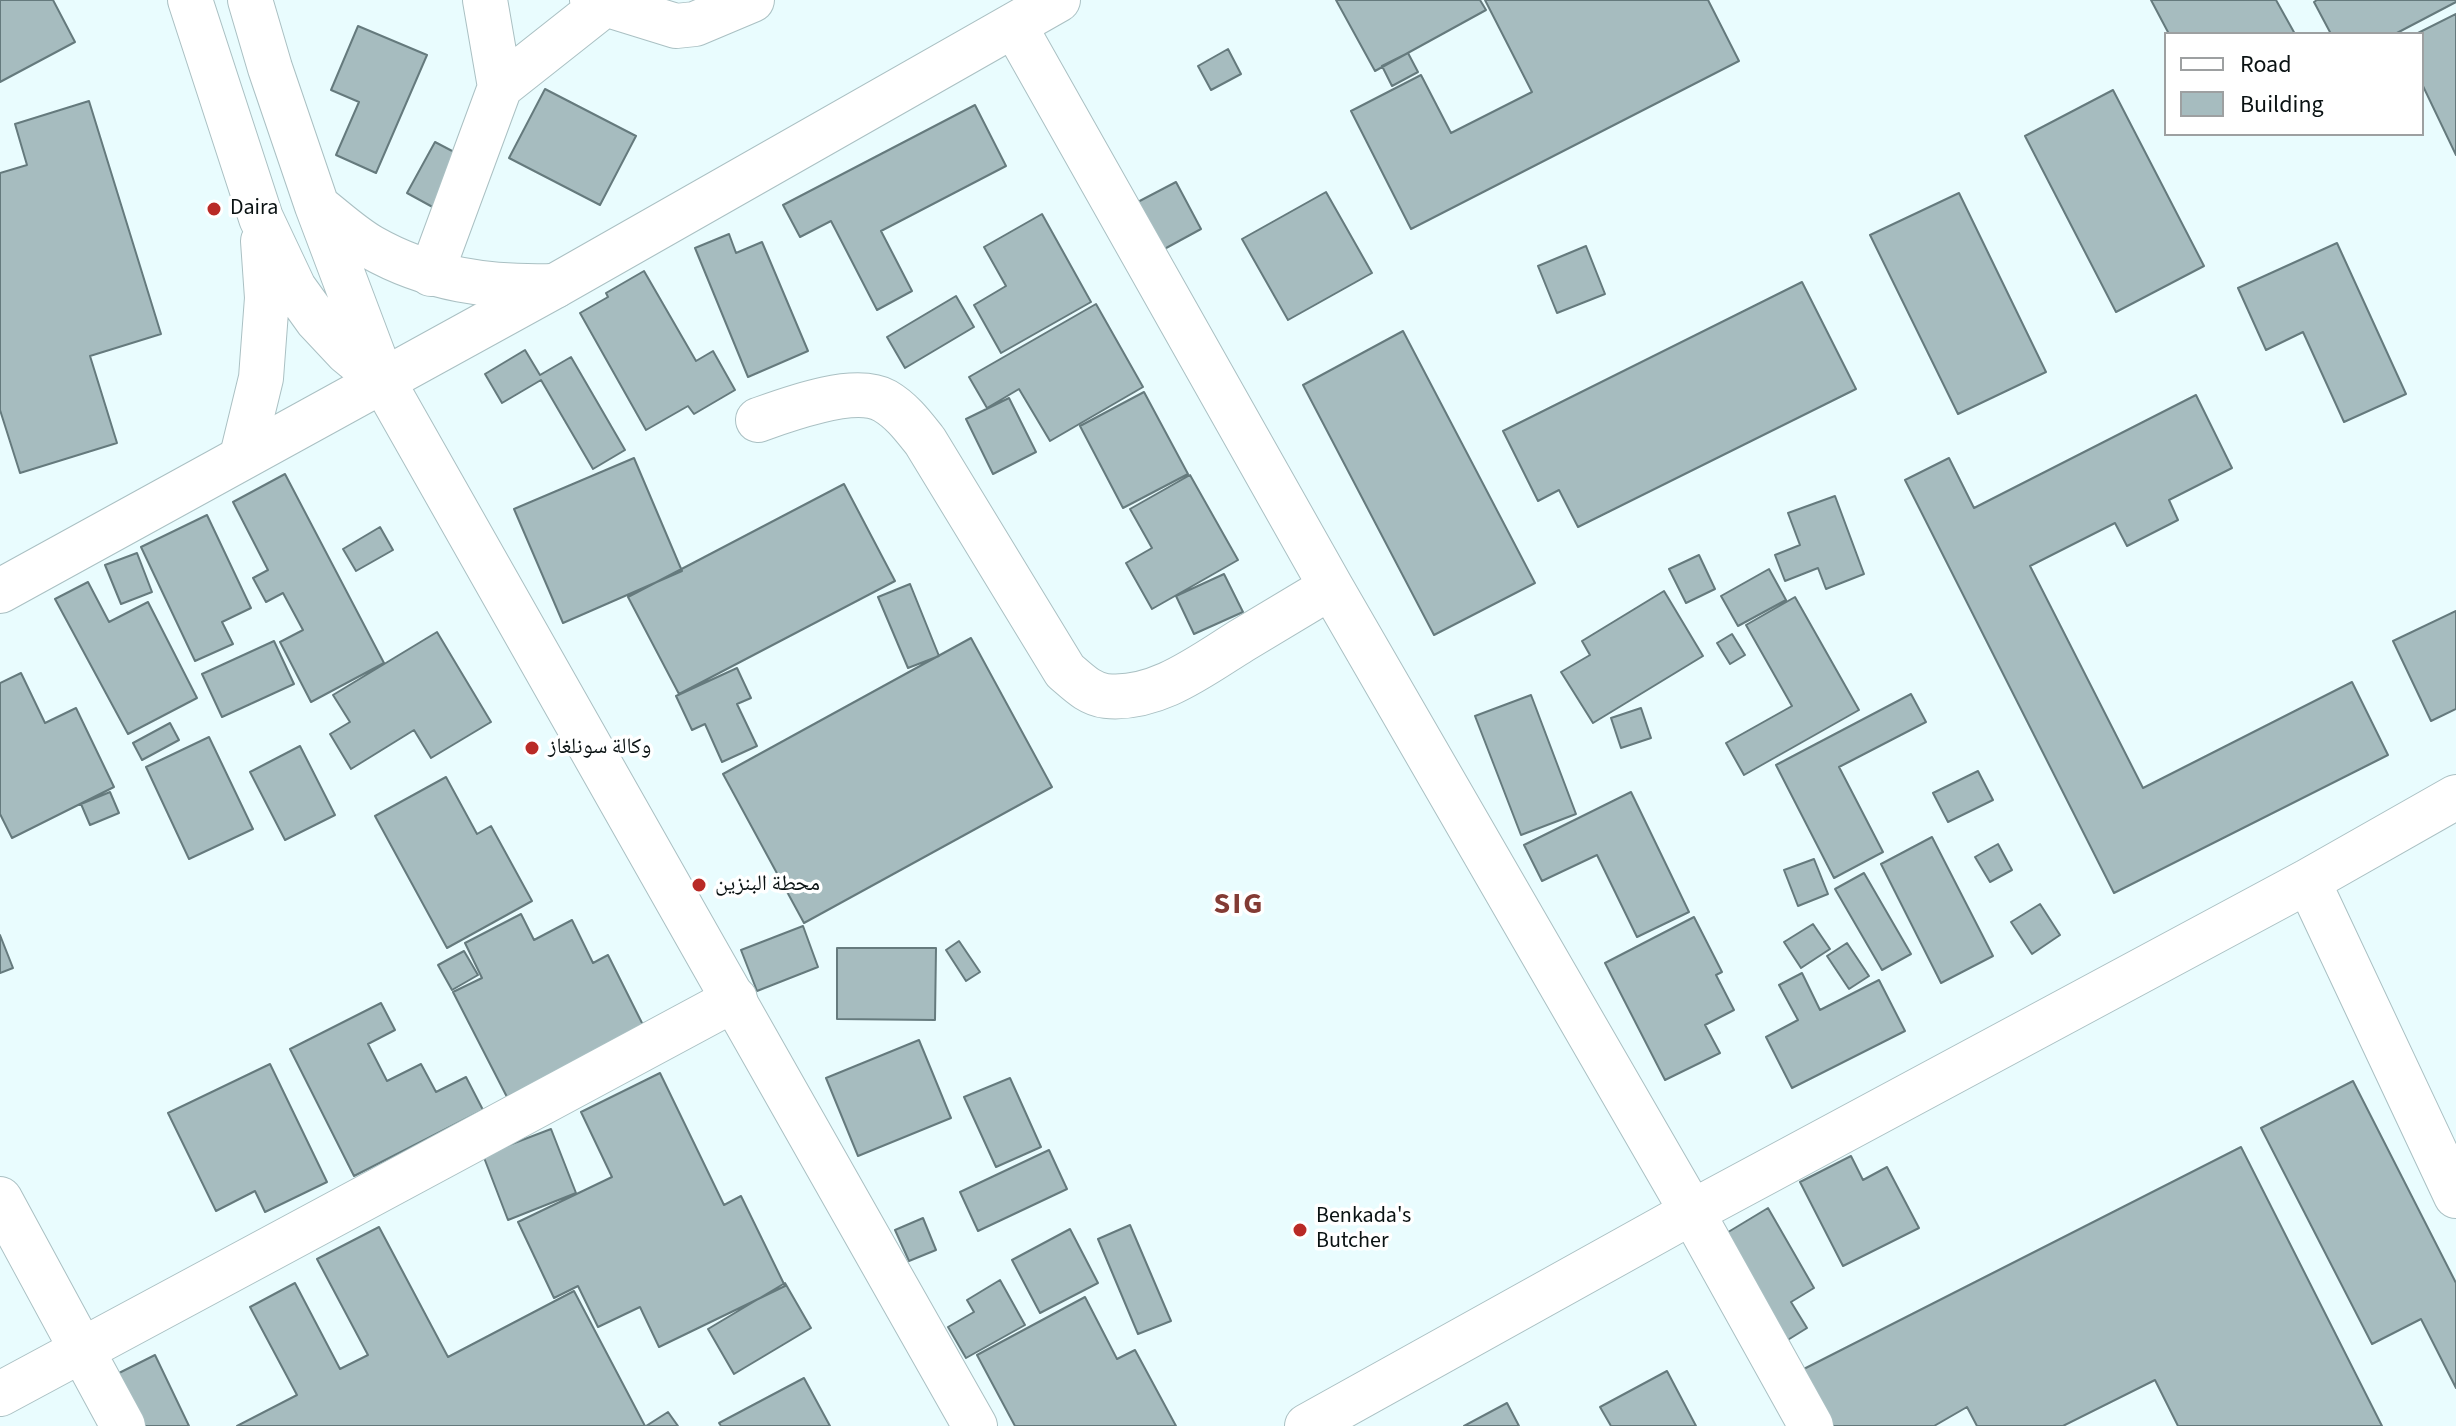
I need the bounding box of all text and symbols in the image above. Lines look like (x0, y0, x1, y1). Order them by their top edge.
legend (2164, 32, 2424, 136)
text: Road (2240, 47, 2292, 82)
text: Building (2240, 87, 2324, 122)
place label: Daira (230, 196, 278, 222)
marker: Daira (205, 200, 223, 218)
place label: وكالة سونلغاز (548, 735, 651, 761)
marker: وكالة سونلغاز (523, 739, 541, 757)
place label: محطة البنزين (715, 872, 820, 898)
marker: محطة البنزين (690, 876, 708, 894)
district label: SIG (1214, 888, 1264, 924)
place label: Benkada's Butcher (1316, 1204, 1411, 1256)
marker: Benkada's Butcher (1291, 1221, 1309, 1239)

